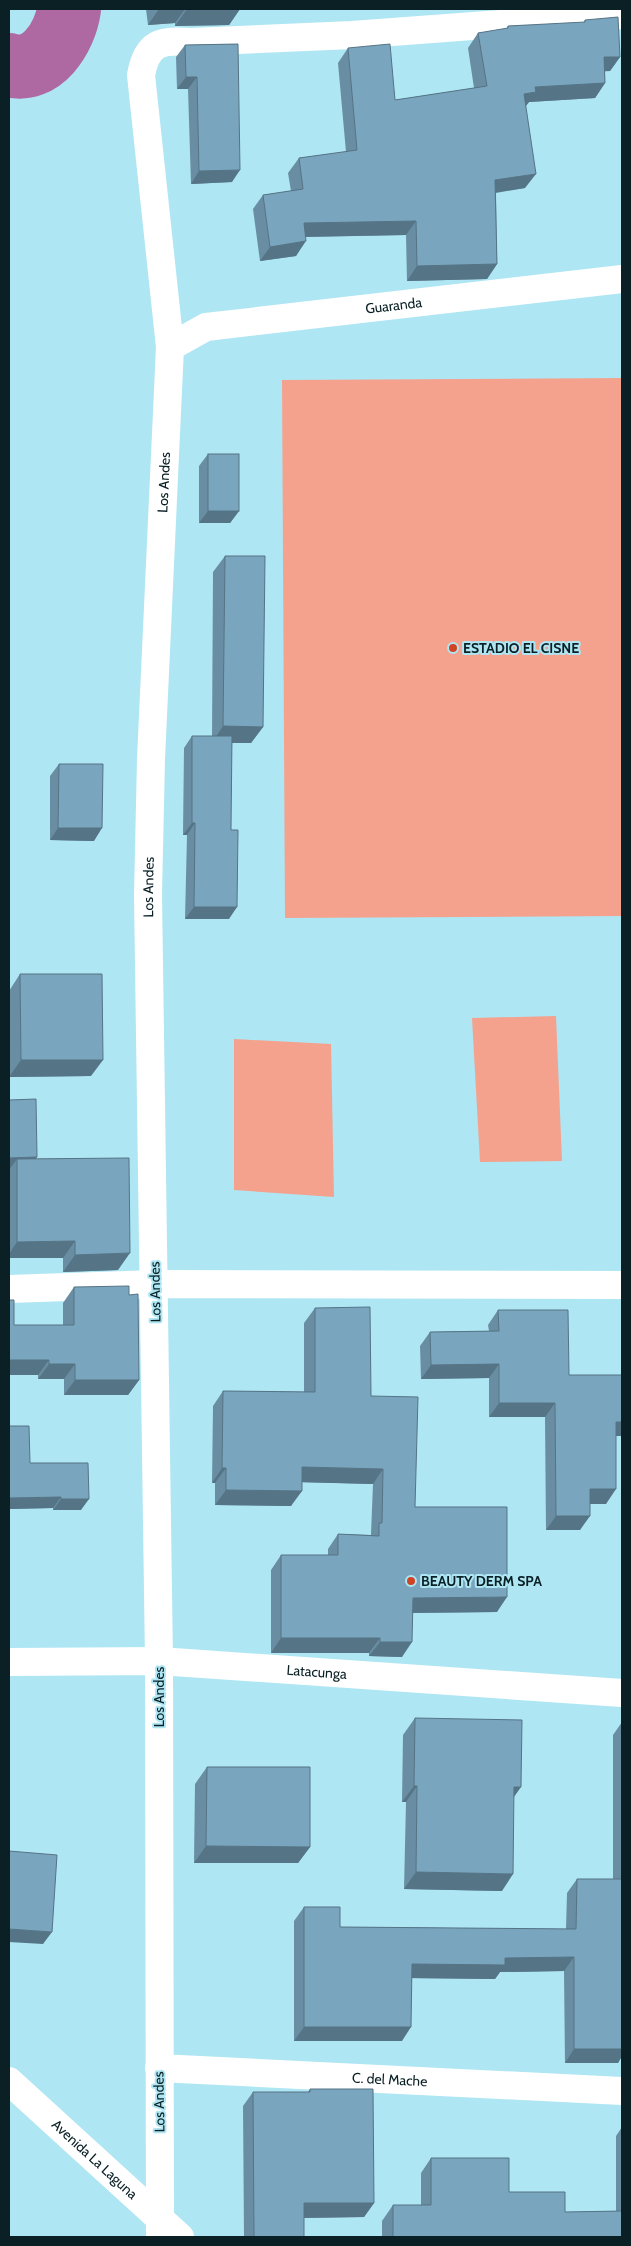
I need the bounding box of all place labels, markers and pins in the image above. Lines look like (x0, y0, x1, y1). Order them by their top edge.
place label: ESTADIO EL CISNE (463, 639, 579, 657)
marker: ESTADIO EL CISNE (447, 642, 459, 654)
place label: BEAUTY DERM SPA (421, 1572, 542, 1590)
marker: BEAUTY DERM SPA (405, 1575, 417, 1587)

